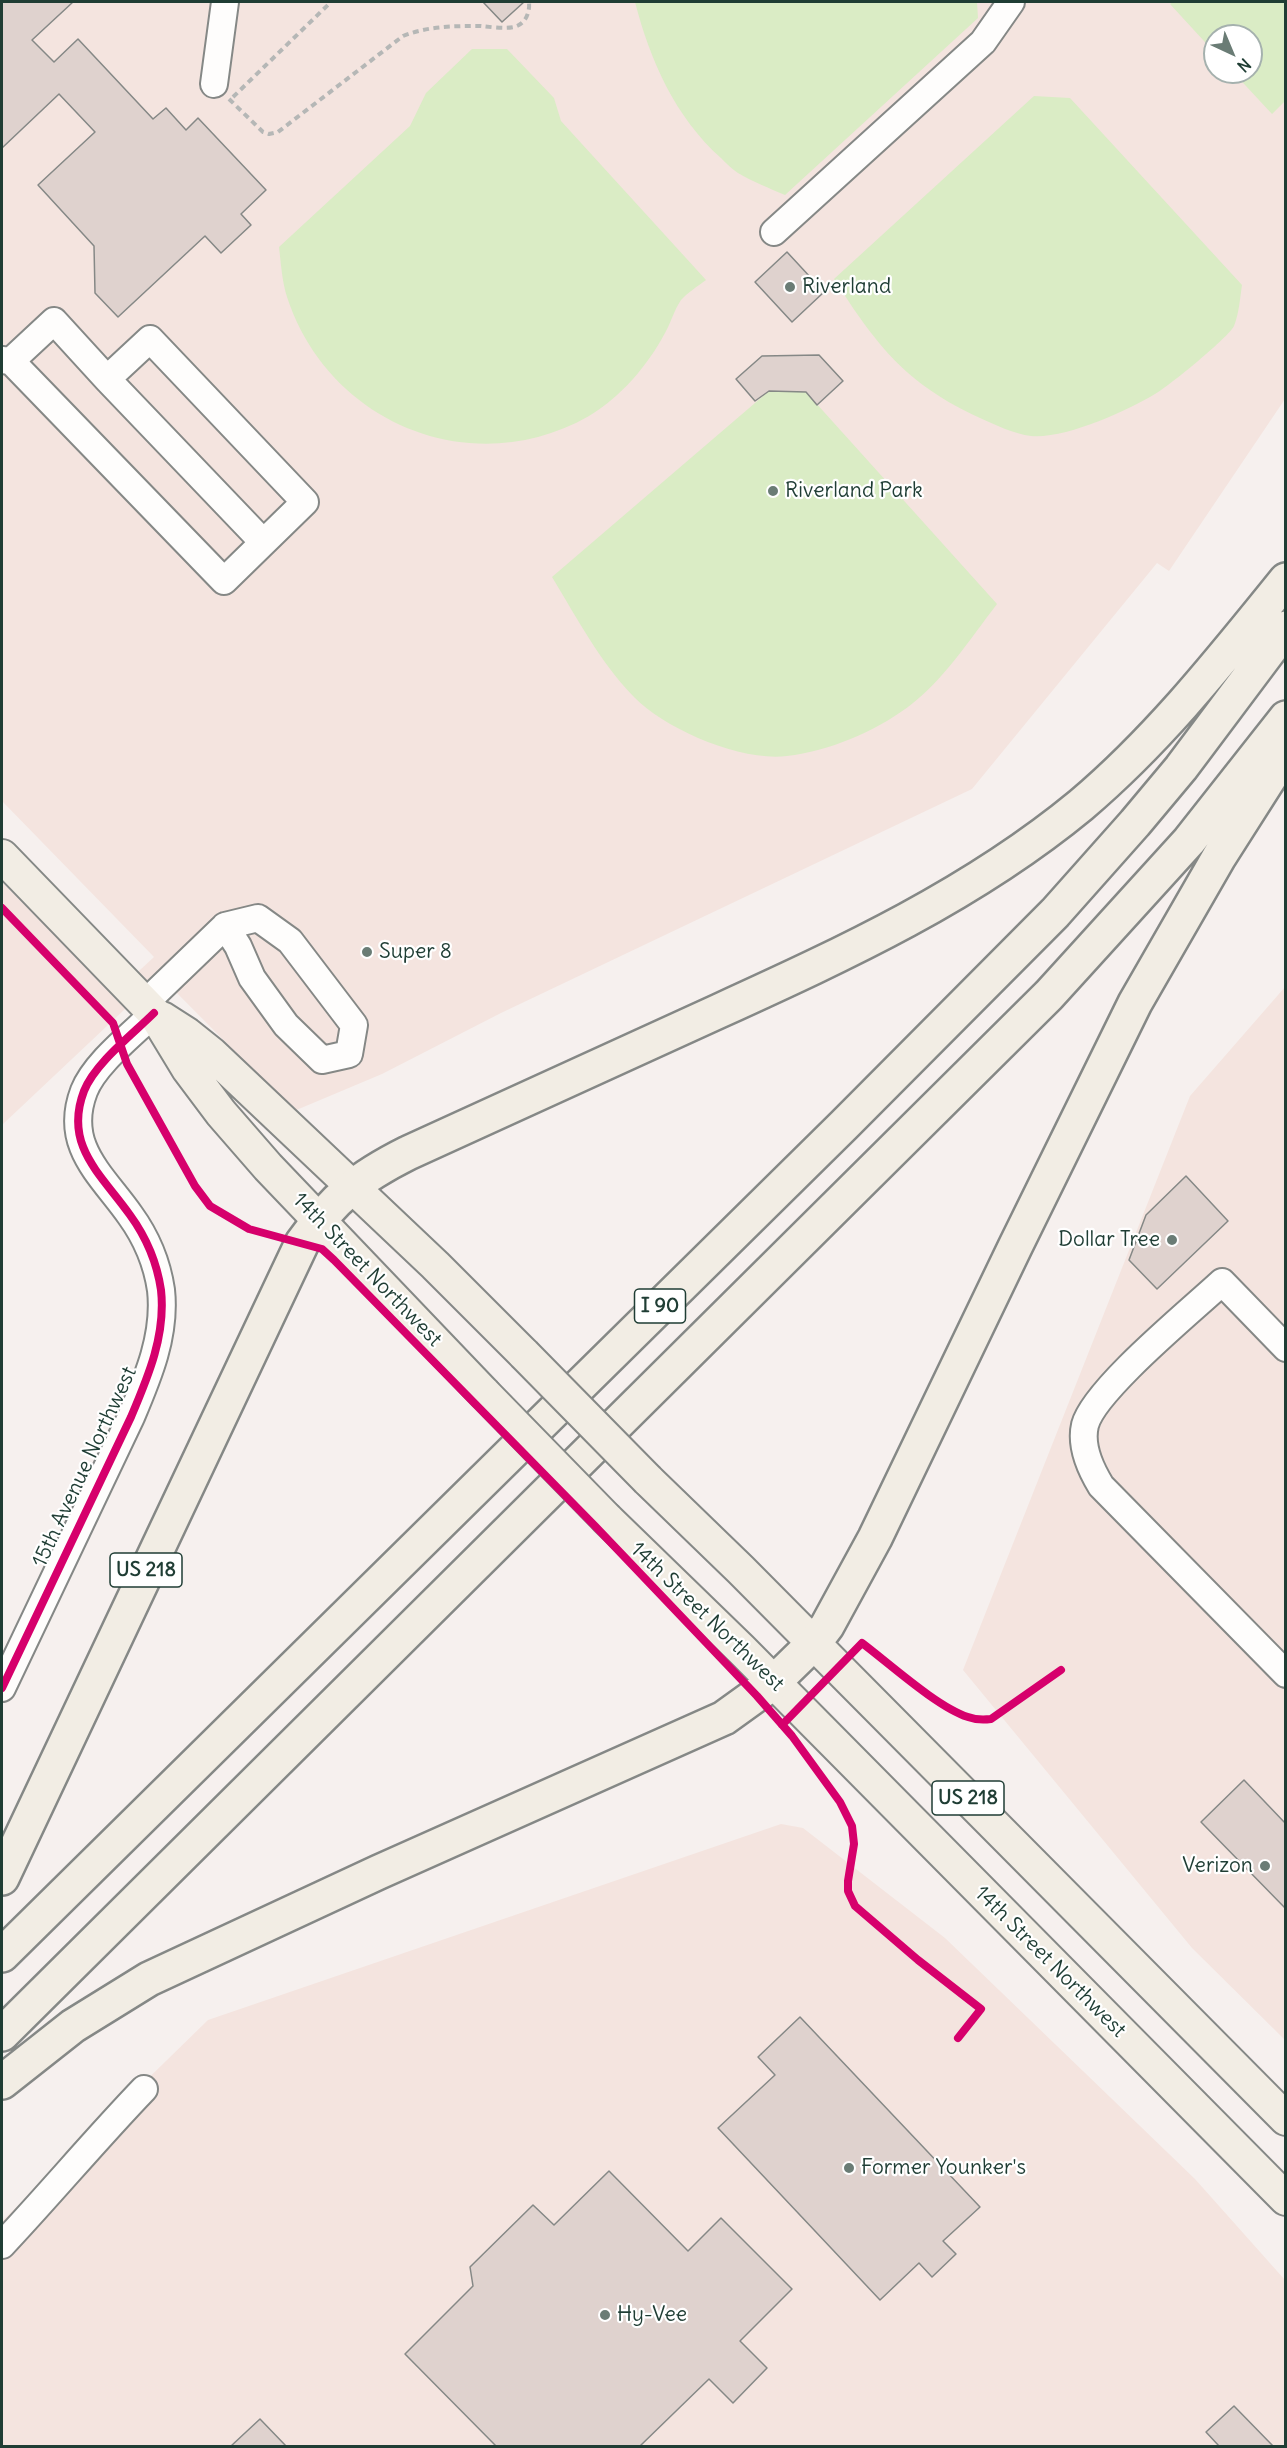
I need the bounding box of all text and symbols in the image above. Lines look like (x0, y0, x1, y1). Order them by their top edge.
north arrow (1203, 24, 1263, 84)
text: N (1233, 54, 1255, 77)
place label: Riverland (802, 274, 891, 300)
marker: Riverland (783, 280, 797, 294)
place label: Riverland Park (785, 478, 923, 504)
marker: Riverland Park (766, 484, 780, 498)
place label: Super 8 (379, 939, 452, 965)
marker: Super 8 (360, 945, 374, 959)
street label: 14th Street Northwest (287, 1188, 447, 1352)
place label: Dollar Tree (1058, 1227, 1160, 1253)
marker: Dollar Tree (1165, 1233, 1179, 1247)
road number: I 90 (634, 1289, 686, 1323)
street label: 15th Avenue Northwest (27, 1363, 143, 1571)
street label: 14th Street Northwest (625, 1537, 789, 1697)
road number: US 218 (110, 1553, 182, 1587)
road number: US 218 (932, 1781, 1004, 1815)
place label: Verizon (1182, 1853, 1253, 1879)
marker: Verizon (1258, 1859, 1272, 1873)
street label: 14th Street Northwest (969, 1881, 1131, 2043)
place label: Former Younker's (861, 2155, 1026, 2181)
marker: Former Younker's (842, 2161, 856, 2175)
place label: Hy-Vee (617, 2302, 687, 2328)
marker: Hy-Vee (598, 2308, 612, 2322)

